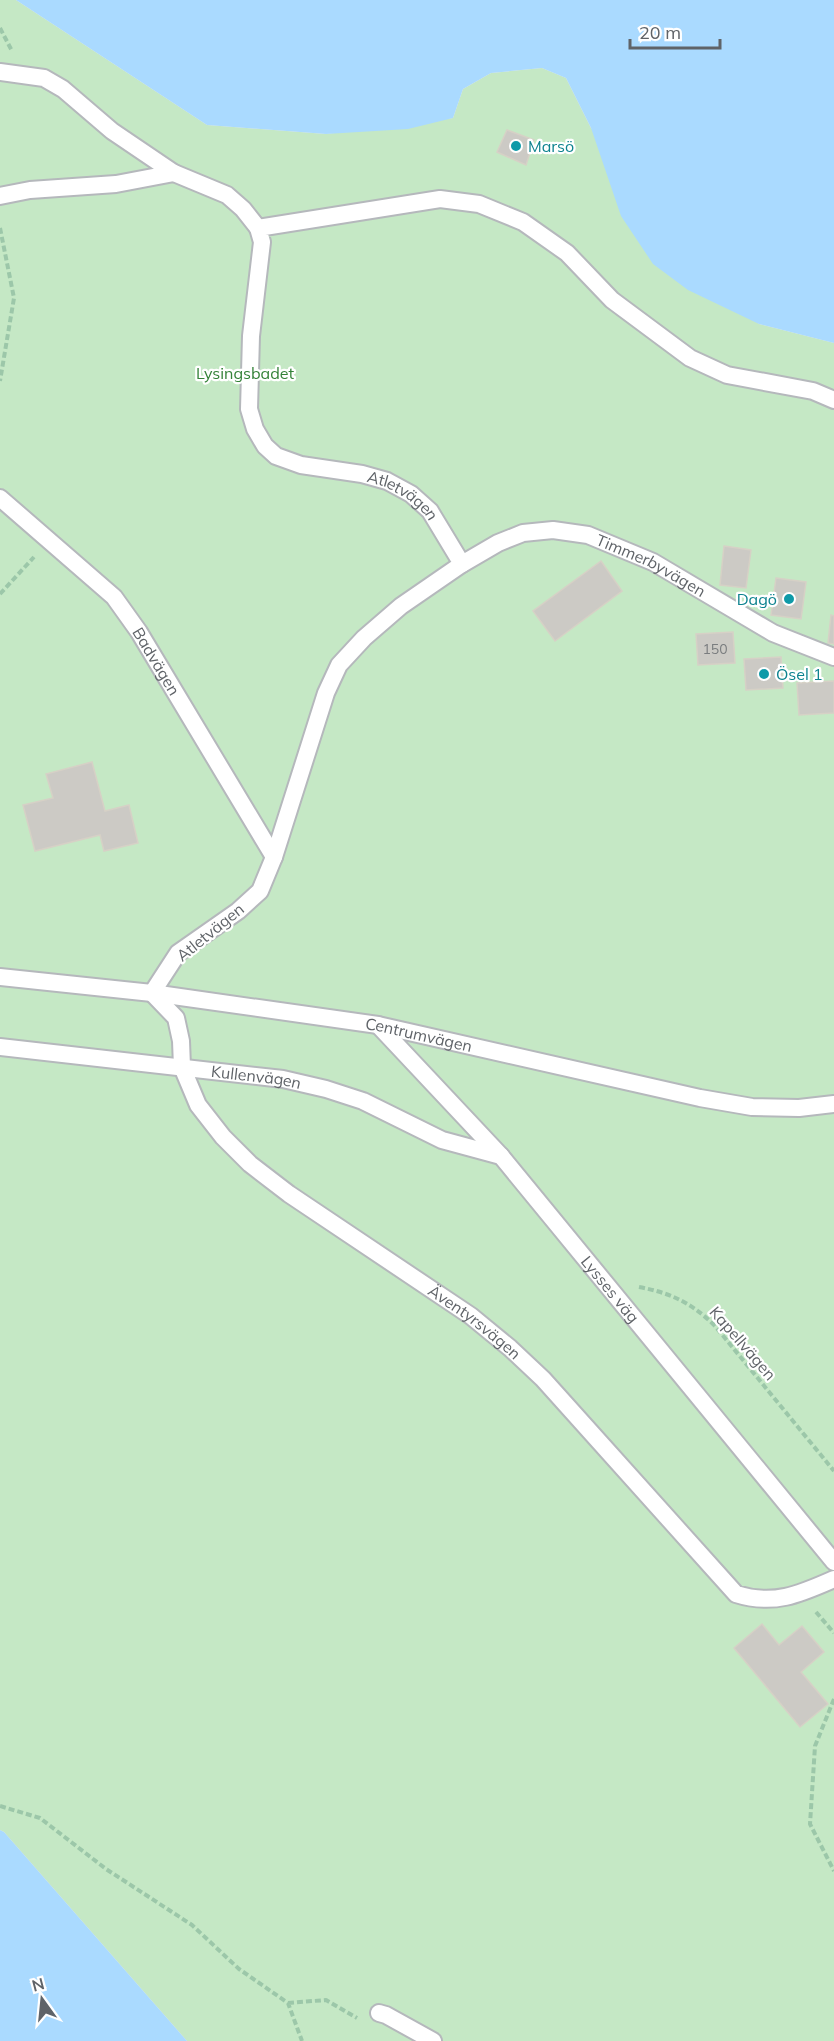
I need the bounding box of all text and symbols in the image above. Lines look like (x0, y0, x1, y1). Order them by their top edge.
scale bar (630, 12, 720, 50)
text: 20 m (639, 21, 681, 44)
place label: Marsö (528, 136, 574, 156)
marker: Marsö (509, 139, 523, 153)
park label: Lysingsbadet (196, 363, 294, 383)
street label: Atletvägen (365, 466, 443, 524)
street label: Timmerbyvägen (593, 530, 709, 601)
place label: Dagö (737, 589, 777, 609)
marker: Dagö (782, 592, 796, 606)
street label: Badvägen (128, 623, 185, 699)
house number: 150 (702, 640, 728, 658)
place label: Ösel 1 (776, 664, 823, 684)
marker: Ösel 1 (757, 667, 771, 681)
street label: Atletvägen (172, 899, 248, 965)
street label: Centrumvägen (364, 1013, 474, 1056)
street label: Kullenvägen (210, 1061, 303, 1093)
street label: Lysses väg (577, 1252, 644, 1327)
street label: Äventyrsvägen (424, 1280, 525, 1363)
street label: Kapellvägen (705, 1302, 781, 1384)
north arrow (12, 1969, 72, 2029)
text: N (30, 1973, 47, 1996)

